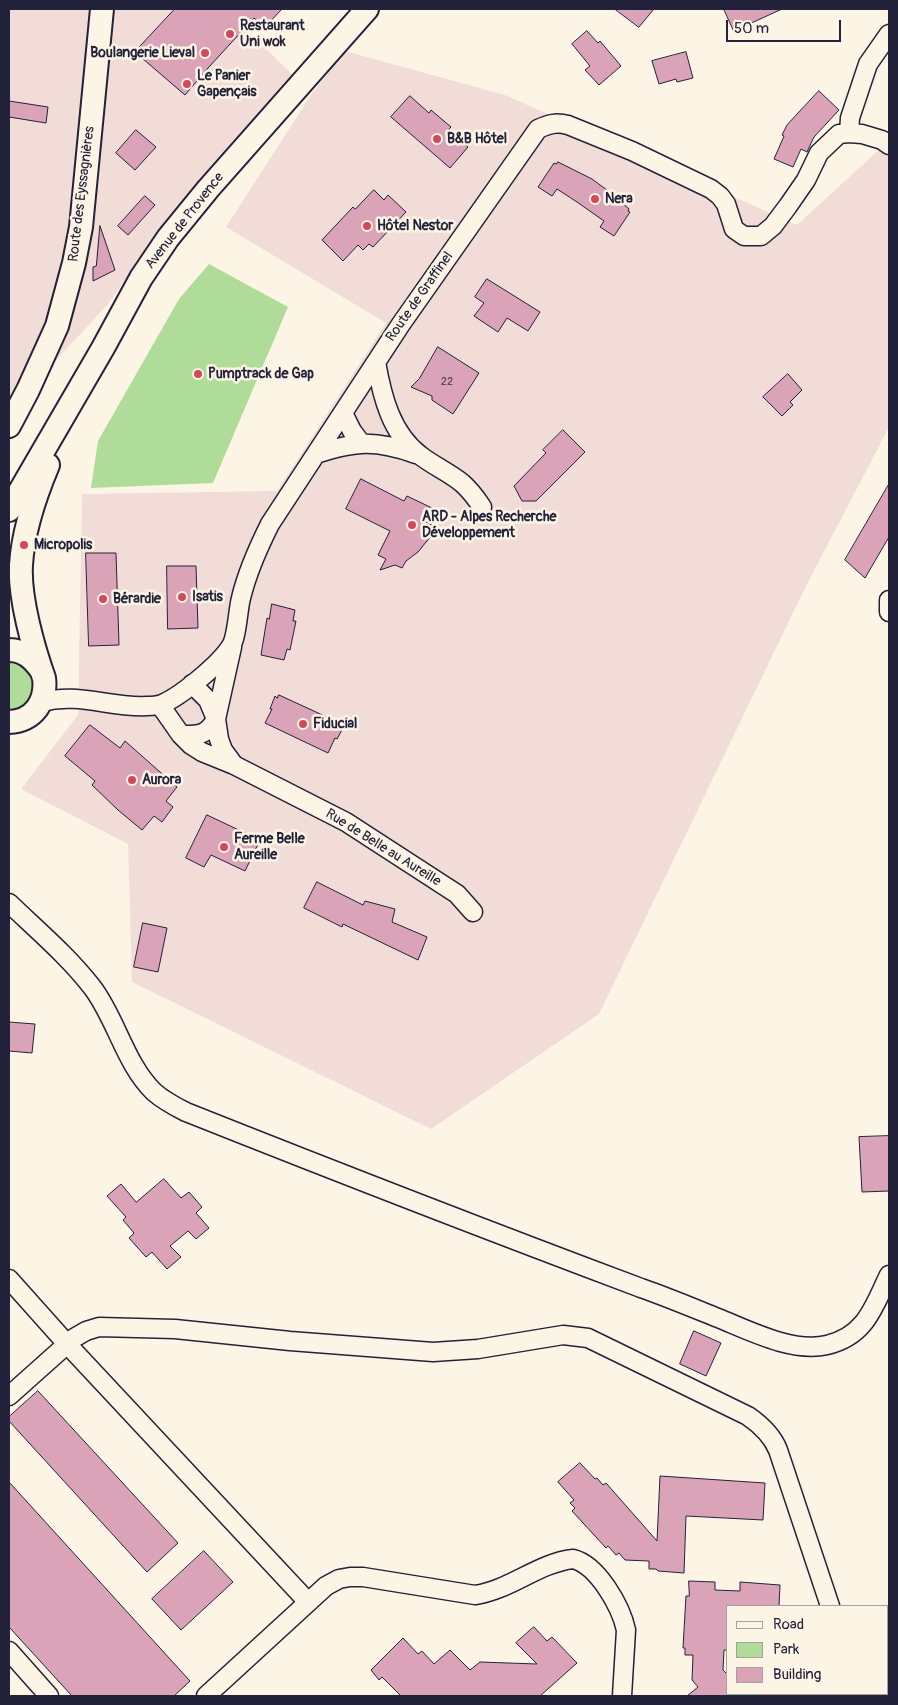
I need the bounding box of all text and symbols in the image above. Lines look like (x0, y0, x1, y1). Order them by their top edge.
scale bar (728, 10, 843, 42)
place label: Restaurant Uni wok (240, 18, 305, 50)
text: 50 m (734, 19, 769, 38)
marker: Restaurant Uni wok (224, 28, 236, 40)
place label: Boulangerie Lieval (90, 45, 195, 61)
marker: Boulangerie Lieval (199, 47, 211, 59)
place label: Le Panier Gapençais (197, 68, 256, 100)
marker: Le Panier Gapençais (181, 78, 193, 90)
street label: Route des Eyssagnières (65, 125, 99, 263)
place label: B&B Hôtel (447, 131, 507, 147)
marker: B&B Hôtel (431, 133, 443, 145)
street label: Avenue de Provence (142, 170, 228, 272)
place label: Nera (605, 191, 633, 207)
marker: Nera (589, 193, 601, 205)
place label: Hôtel Nestor (377, 218, 453, 234)
marker: Hôtel Nestor (361, 220, 373, 232)
street label: Route de Graffinel (383, 249, 457, 345)
place label: Pumptrack de Gap (208, 366, 314, 382)
marker: Pumptrack de Gap (192, 368, 204, 380)
house number: 22 (441, 375, 453, 389)
place label: ARD - Alpes Recherche Développement (422, 509, 556, 542)
marker: ARD - Alpes Recherche Développement (406, 519, 418, 531)
place label: Micropolis (34, 537, 92, 553)
marker: Micropolis (18, 539, 30, 551)
place label: Isatis (192, 589, 223, 605)
place label: Bérardie (113, 591, 161, 607)
marker: Isatis (176, 591, 188, 603)
marker: Bérardie (97, 593, 109, 605)
place label: Fiducial (313, 716, 357, 732)
marker: Fiducial (297, 718, 309, 730)
place label: Aurora (142, 772, 181, 788)
marker: Aurora (126, 774, 138, 786)
street label: Rue de Belle au Aureille (322, 806, 444, 890)
place label: Ferme Belle Aureille (234, 831, 305, 864)
marker: Ferme Belle Aureille (218, 841, 230, 853)
legend (726, 1605, 888, 1695)
text: Road (773, 1615, 804, 1634)
text: Park (773, 1640, 799, 1659)
text: Building (773, 1665, 821, 1684)

